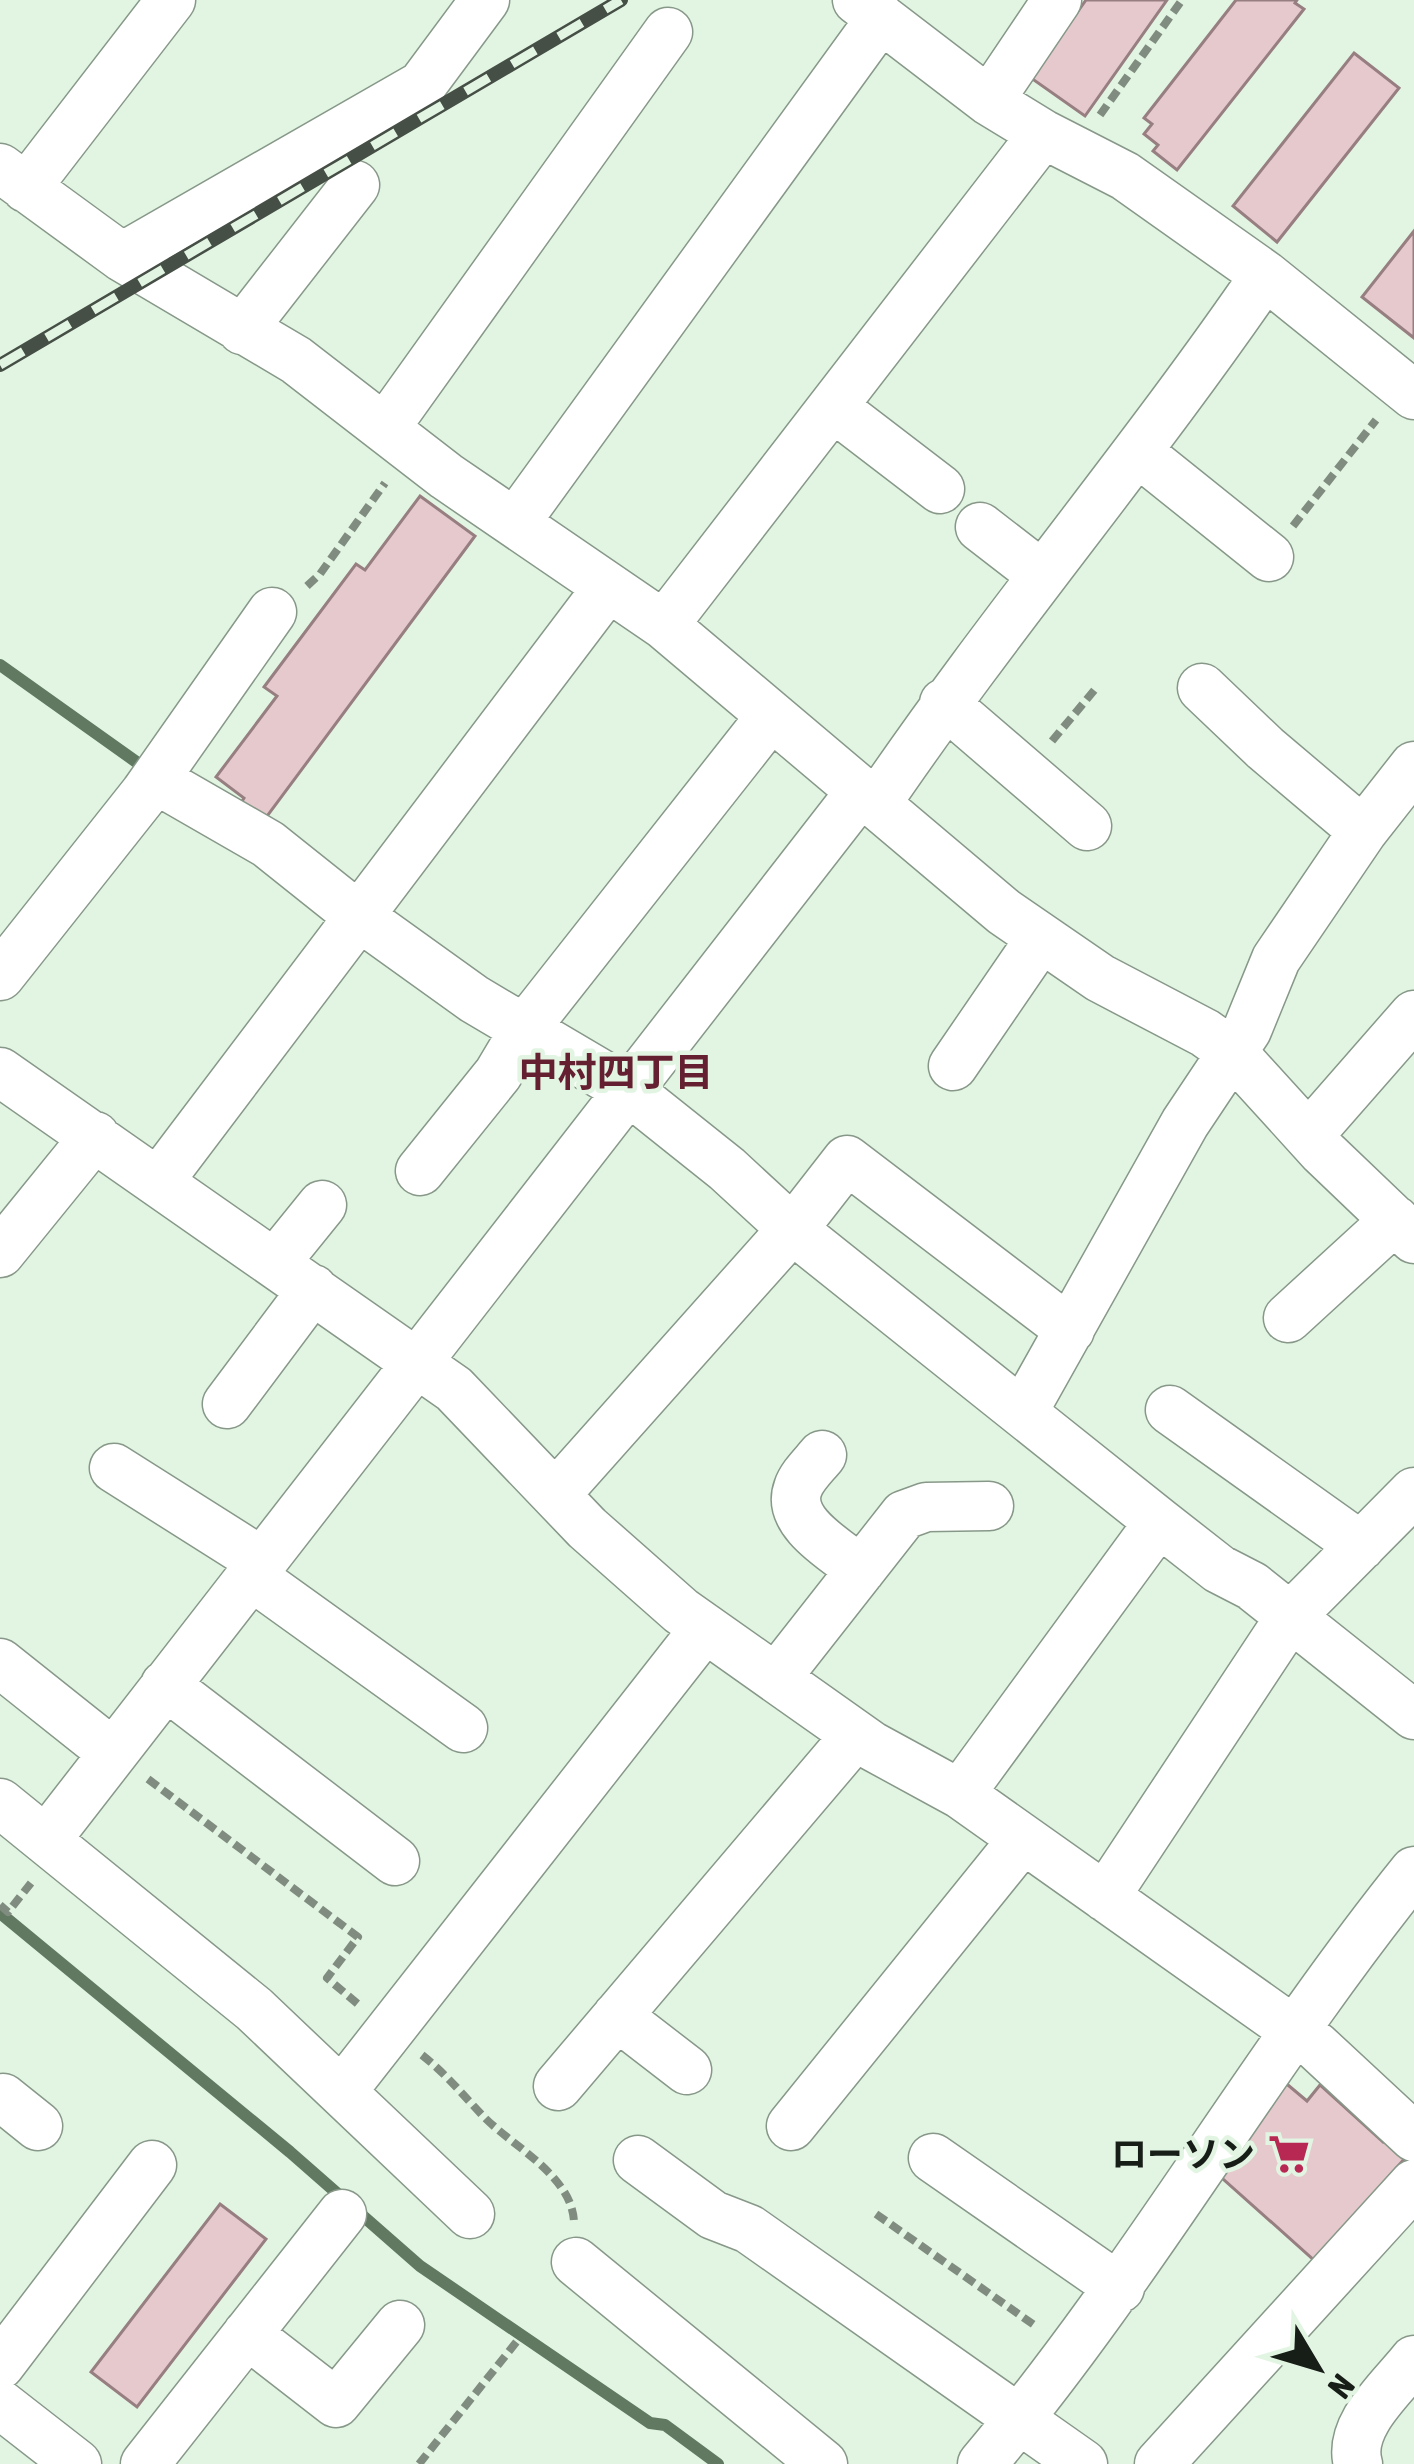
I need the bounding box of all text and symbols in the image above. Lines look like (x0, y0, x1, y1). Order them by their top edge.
district label: 中村四丁目 (518, 1050, 714, 1094)
supermarket icon: ローソン (1266, 2131, 1312, 2177)
place label: ローソン (1111, 2133, 1255, 2175)
north arrow (1258, 2308, 1378, 2428)
text: N (1321, 2367, 1363, 2406)

